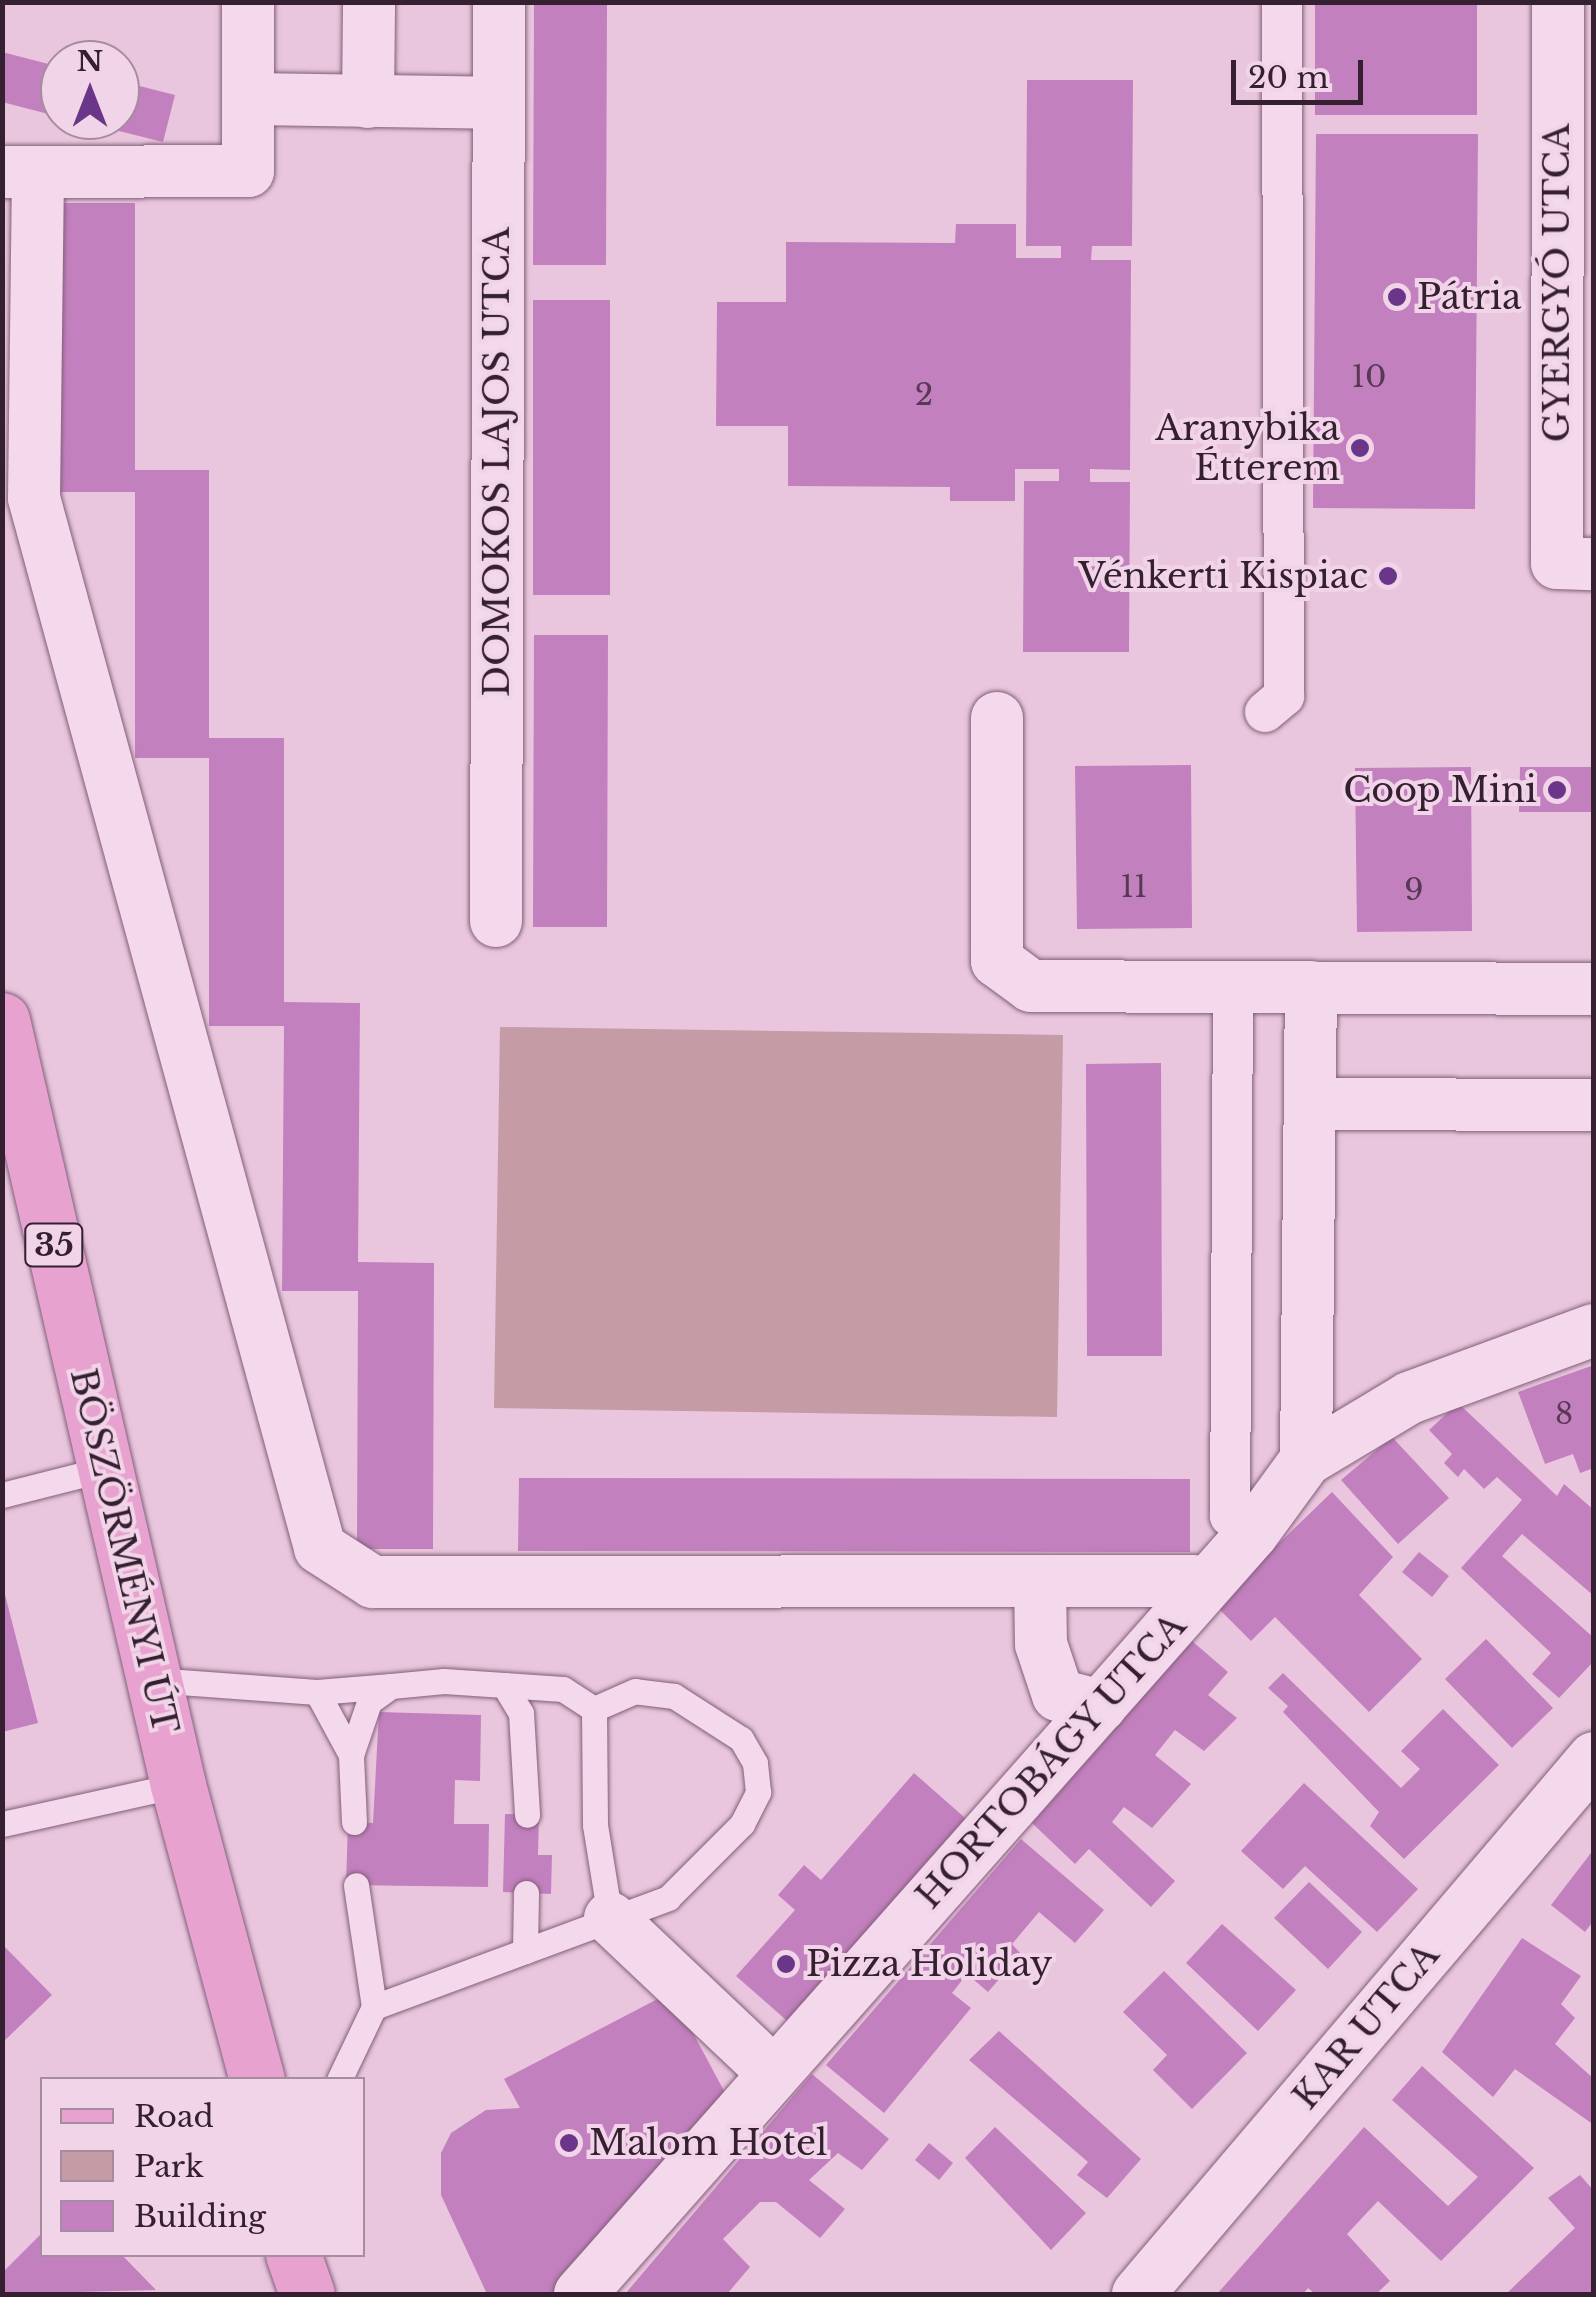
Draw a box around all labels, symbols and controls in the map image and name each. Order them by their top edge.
north arrow [40,40,140,140]
scale bar [1236,40,1368,102]
text: N [77,44,103,79]
text: 20 m [1248,59,1329,96]
street label: GYERGYÓ UTCA [1536,124,1578,442]
street label: DOMOKOS LAJOS UTCA [476,227,518,697]
place label: Pátria [1417,276,1521,318]
marker: Pátria [1386,286,1408,308]
house number: 10 [1352,359,1386,395]
house number: 2 [915,377,933,413]
place label: Aranybika Étterem [1155,407,1340,489]
marker: Aranybika Étterem [1349,437,1371,459]
place label: Vénkerti Kispiac [1078,555,1368,597]
marker: Vénkerti Kispiac [1377,565,1399,587]
place label: Coop Mini [1343,769,1537,811]
marker: Coop Mini [1546,779,1568,801]
house number: 11 [1121,869,1147,905]
house number: 9 [1404,872,1424,908]
road number: 35 [24,1218,84,1272]
street label: BÖSZÖRMÉNYI ÚT [62,1364,186,1738]
house number: 8 [1555,1396,1573,1432]
street label: HORTOBÁGY UTCA [907,1605,1195,1917]
street label: KAR UTCA [1284,1934,1448,2118]
place label: Pizza Holiday [806,1943,1053,1985]
marker: Pizza Holiday [775,1953,797,1975]
legend [40,2077,365,2257]
text: Road [134,2098,214,2135]
place label: Malom Hotel [589,2122,827,2164]
marker: Malom Hotel [558,2132,580,2154]
text: Park [134,2148,204,2185]
text: Building [134,2198,266,2235]

